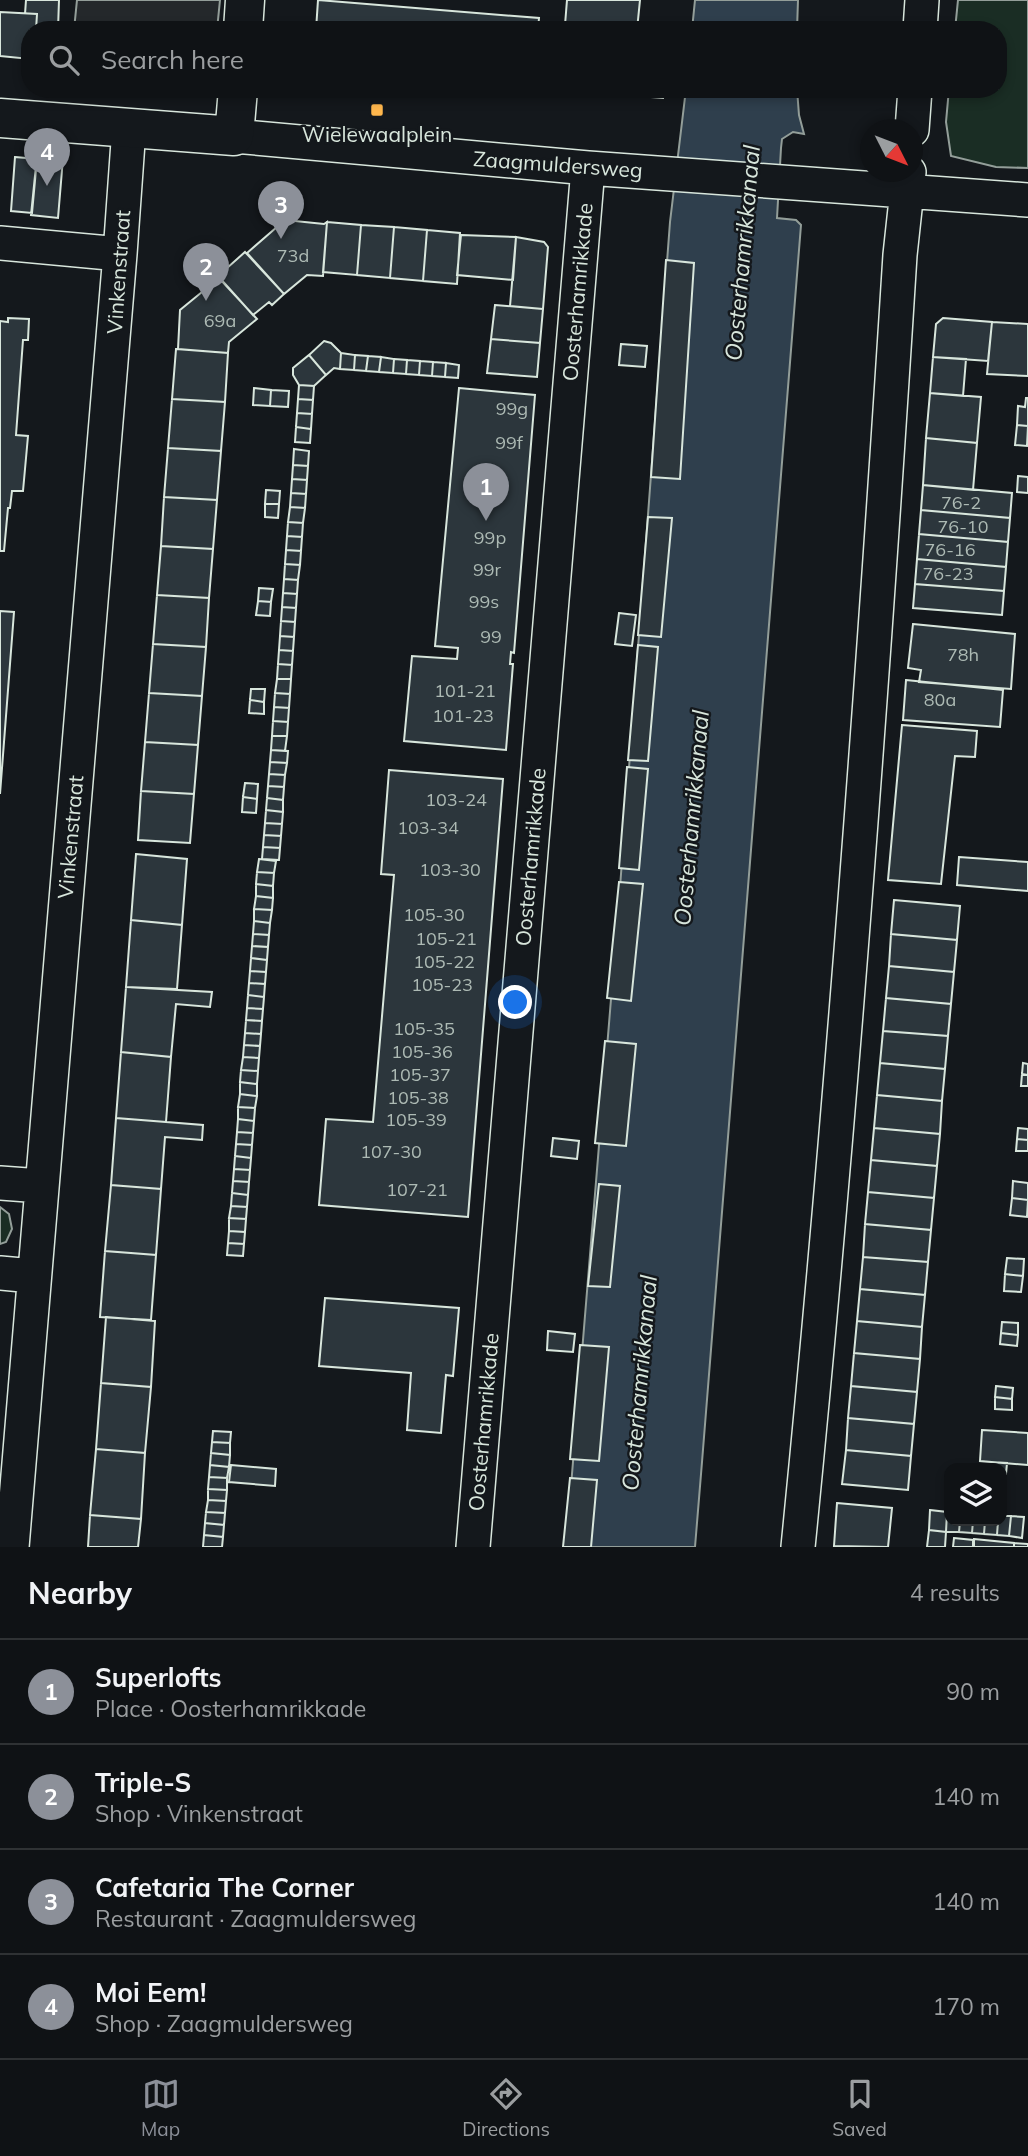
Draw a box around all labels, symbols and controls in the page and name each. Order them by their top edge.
search box [21,21,1007,98]
icon: search [45,41,83,79]
text: Search here [101,43,244,76]
marker: Wielewaalplein [369,102,385,118]
north arrow [860,119,923,182]
place label: Wielewaalplein [302,121,452,147]
pin: 4 [24,128,70,186]
water label: Oosterhamrikkanaal [718,144,766,362]
street label: Zaagmuldersweg [472,145,644,183]
pin: 3 [258,181,304,239]
street label: Oosterhamrikkade [556,202,598,382]
street label: Vinkenstraat [101,209,135,335]
pin: 2 [183,243,229,301]
house number: 73d [277,244,309,267]
house number: 69a [204,309,236,332]
house number: 99g [496,397,528,420]
house number: 99f [495,431,524,454]
pin: 1 [463,463,509,521]
house number: 76-2 [941,491,981,514]
house number: 76-10 [938,515,988,538]
house number: 99p [474,526,506,549]
house number: 76-16 [925,538,975,561]
house number: 99r [473,558,502,581]
house number: 76-23 [923,562,973,585]
house number: 99s [469,590,499,613]
house number: 99 [480,625,502,648]
house number: 78h [947,643,979,666]
house number: 101-21 [434,679,496,702]
house number: 80a [924,688,956,711]
house number: 101-23 [432,704,494,727]
water label: Oosterhamrikkanaal [667,709,715,927]
street label: Oosterhamrikkade [509,767,551,947]
street label: Vinkenstraat [52,774,88,900]
house number: 103-24 [425,788,487,811]
house number: 103-34 [397,816,459,839]
house number: 103-30 [419,858,481,881]
house number: 105-30 [403,903,465,926]
house number: 105-21 [415,927,477,950]
house number: 105-22 [413,950,475,973]
house number: 105-23 [411,973,473,996]
your location [498,985,532,1019]
house number: 105-35 [393,1017,455,1040]
house number: 105-36 [391,1040,453,1063]
house number: 105-37 [389,1063,451,1086]
house number: 105-38 [387,1086,449,1109]
house number: 105-39 [385,1108,447,1131]
house number: 107-30 [360,1140,422,1163]
house number: 107-21 [386,1178,448,1201]
water label: Oosterhamrikkanaal [615,1274,663,1492]
street label: Oosterhamrikkade [462,1332,504,1512]
map controls [944,1463,1007,1526]
button: layers [944,1463,1007,1526]
text: Nearby [28,1574,132,1612]
text: 4 results [910,1578,1000,1607]
text: Superlofts [95,1661,222,1694]
text: 1 [44,1677,58,1706]
text: 90 m [946,1677,1000,1706]
text: Place · Oosterhamrikkade [95,1694,366,1723]
text: Triple-S [95,1766,191,1799]
text: 2 [44,1782,58,1811]
text: 140 m [932,1782,1000,1811]
text: Shop · Vinkenstraat [95,1799,303,1828]
text: Cafetaria The Corner [95,1871,354,1904]
text: 3 [44,1887,58,1916]
text: 140 m [932,1887,1000,1916]
text: Restaurant · Zaagmuldersweg [95,1904,416,1933]
text: Moi Eem! [95,1976,206,2009]
text: 4 [44,1992,58,2021]
text: 170 m [932,1992,1000,2021]
text: Shop · Zaagmuldersweg [95,2009,353,2038]
tab: Map [141,2075,180,2141]
tab: Directions [462,2075,550,2141]
tab: Saved [832,2075,887,2141]

